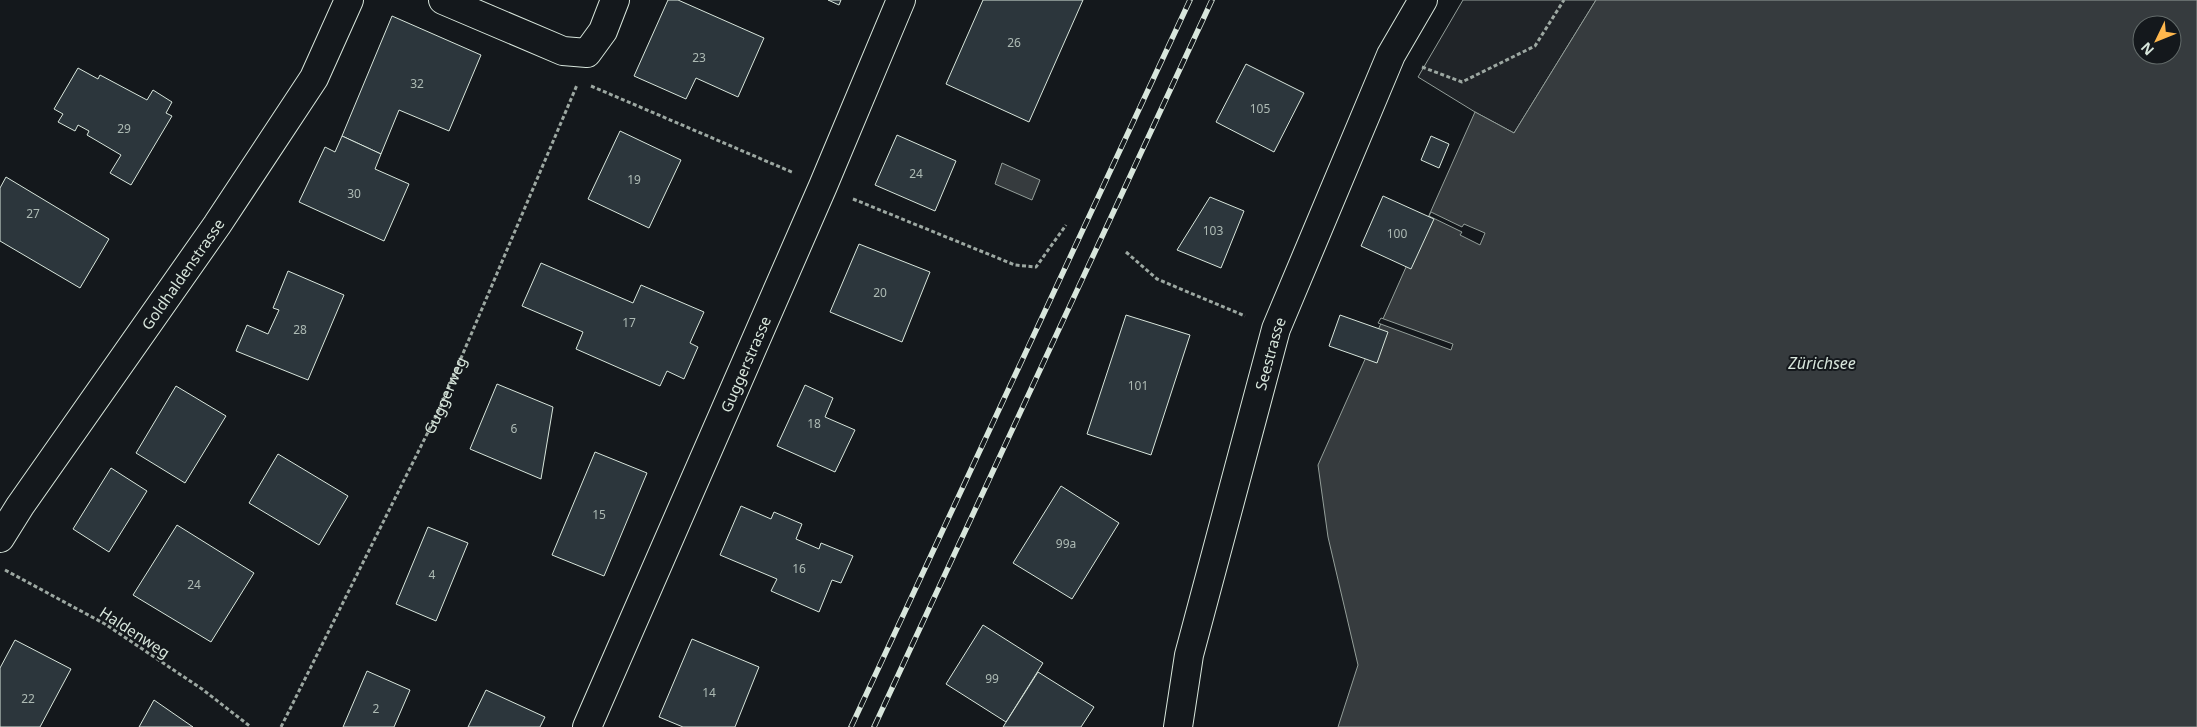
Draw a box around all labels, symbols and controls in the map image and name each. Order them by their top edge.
north arrow [2132,15,2182,65]
house number: 26 [1007,34,1021,51]
text: N [2136,39,2158,60]
house number: 23 [692,49,706,66]
house number: 32 [410,75,424,92]
house number: 105 [1250,100,1270,117]
house number: 29 [117,120,131,137]
house number: 24 [909,165,923,182]
house number: 19 [627,171,641,188]
house number: 30 [347,185,361,202]
house number: 27 [26,205,40,222]
street label: Goldhaldenstrasse [137,215,229,334]
house number: 103 [1203,222,1223,239]
house number: 100 [1387,225,1407,242]
house number: 20 [873,284,887,301]
street label: Guggerstrasse [716,313,775,415]
house number: 17 [622,314,636,331]
street label: Seestrasse [1250,314,1290,392]
house number: 28 [293,321,307,338]
water label: Zürichsee [1787,352,1856,374]
street label: Guggerweg [419,353,471,437]
house number: 101 [1128,377,1148,394]
house number: 18 [807,415,821,432]
house number: 6 [511,420,518,437]
house number: 15 [592,506,606,523]
house number: 99a [1056,535,1076,552]
house number: 16 [792,560,806,577]
house number: 4 [429,566,436,583]
house number: 24 [187,576,201,593]
street label: Haldenweg [96,602,174,662]
house number: 99 [985,670,999,687]
house number: 14 [702,684,716,701]
house number: 22 [21,690,35,707]
house number: 2 [373,700,380,717]

